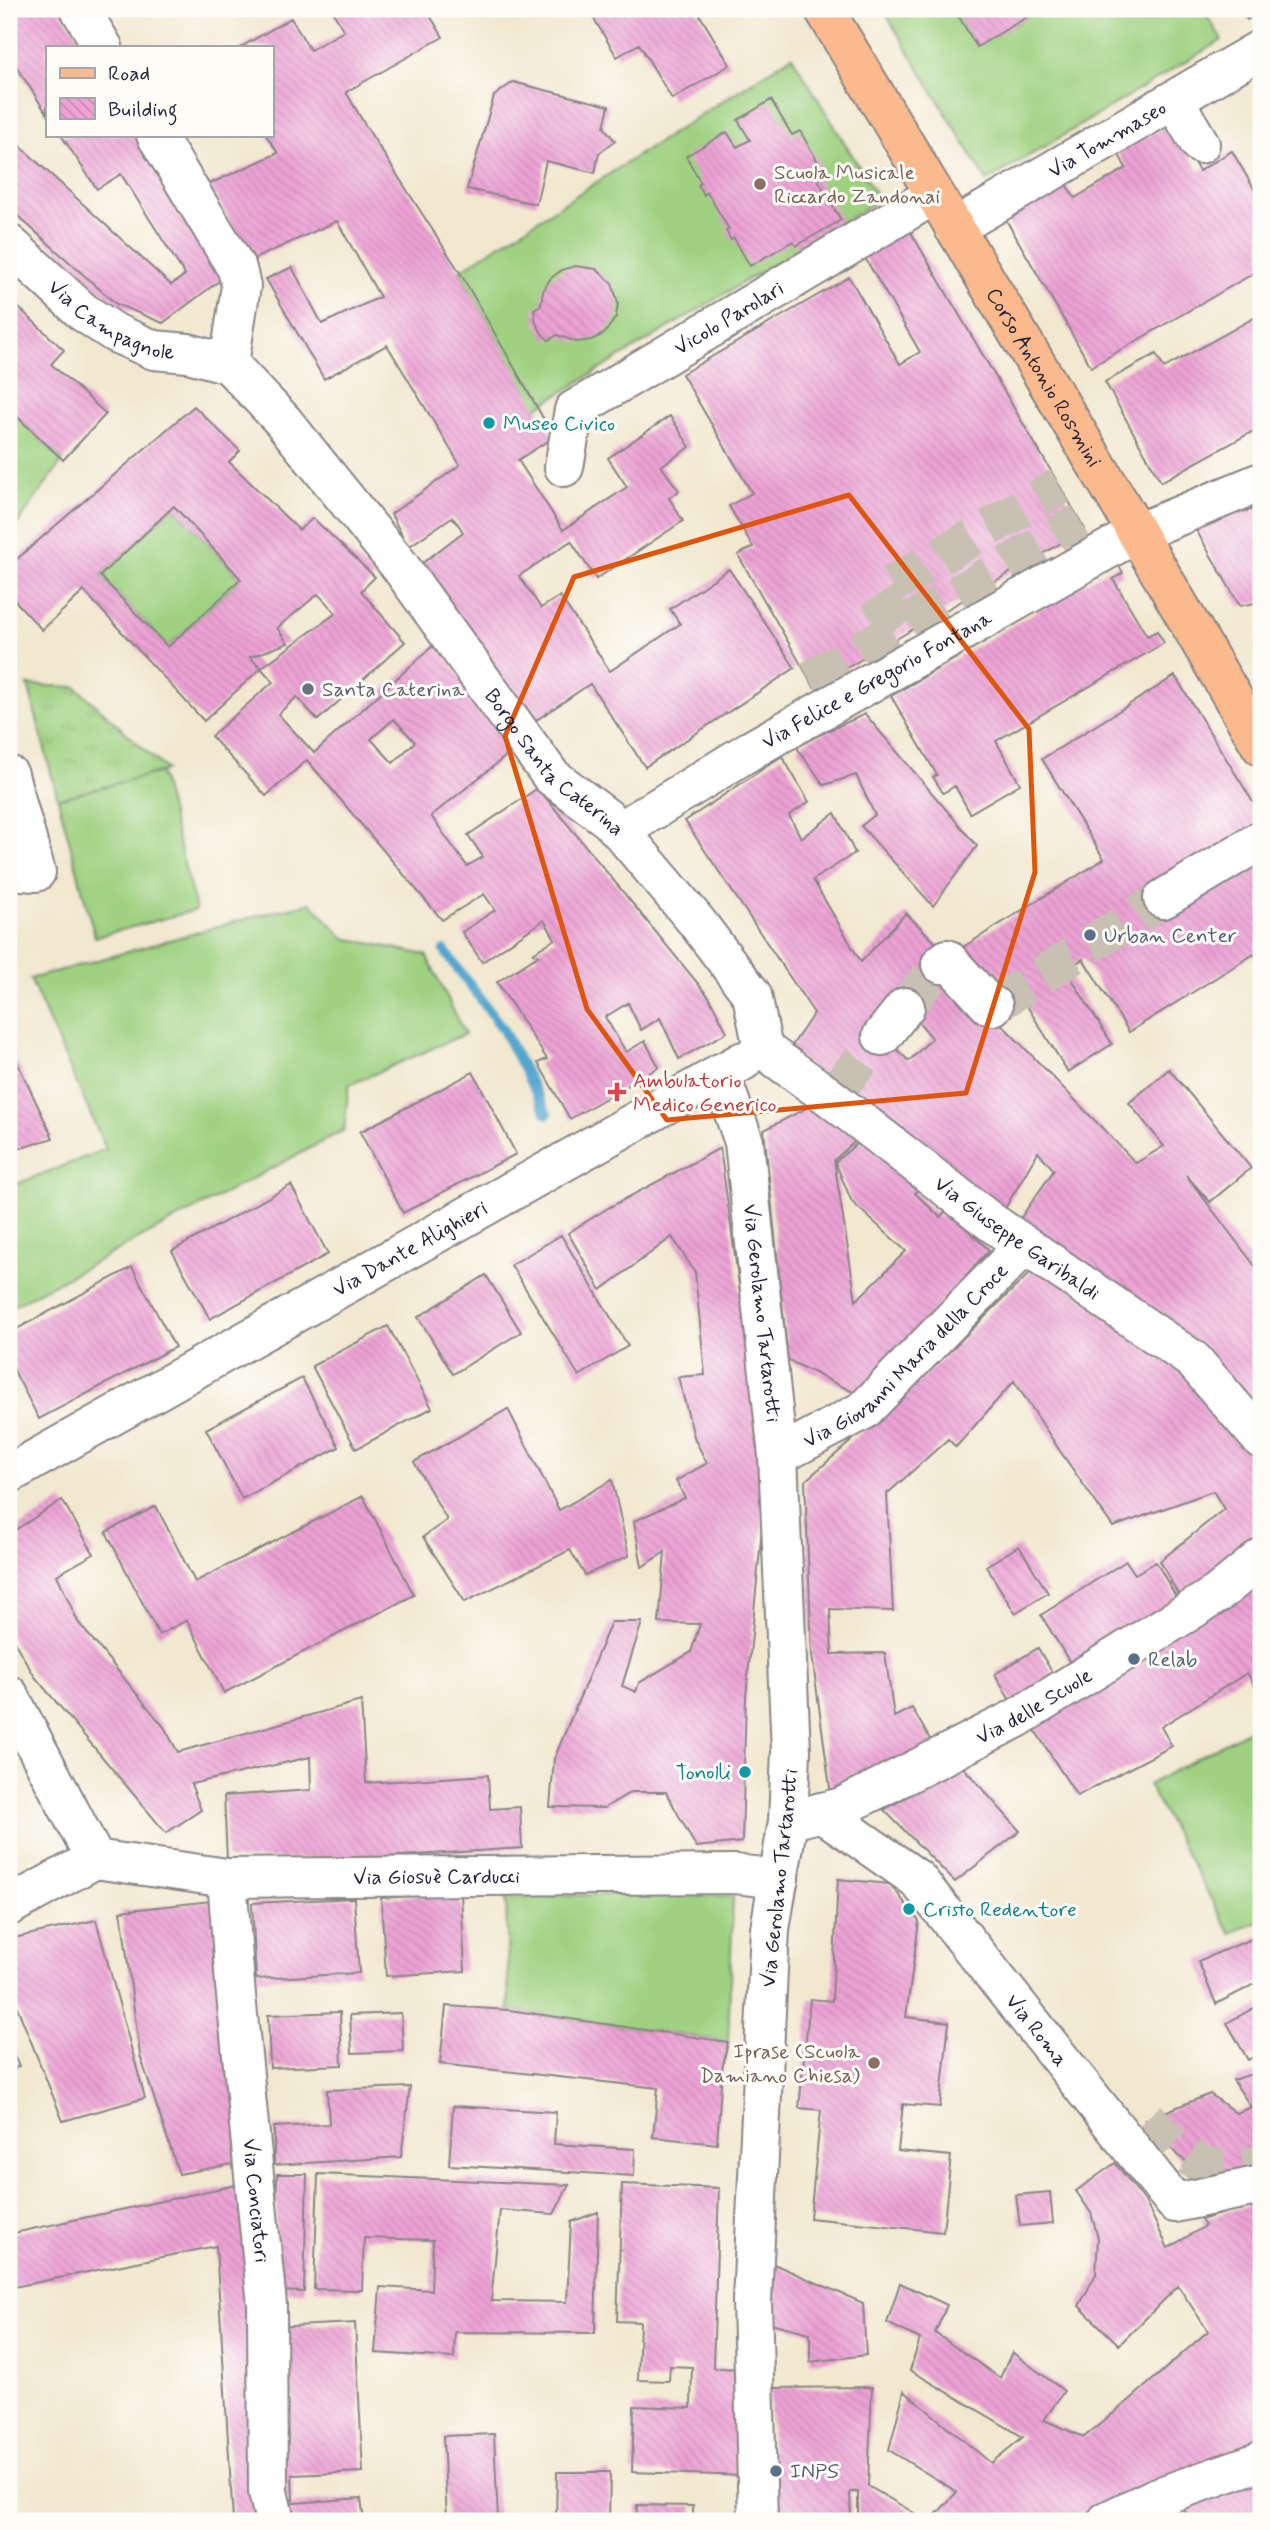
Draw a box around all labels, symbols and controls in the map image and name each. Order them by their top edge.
legend [46,46,273,136]
text: Road [108,60,150,88]
street label: Via Tommaseo [1043,94,1172,185]
text: Building [108,96,178,126]
place label: Scuola Musicale Riccardo Zandonai [774,159,940,211]
marker: Scuola Musicale Riccardo Zandonai [752,176,768,192]
street label: Via Campagnole [42,274,176,367]
street label: Vicolo Parolari [669,275,789,362]
street label: Corso Antonio Rosmini [979,283,1108,473]
place label: Museo Civico [503,410,615,438]
marker: Museo Civico [481,415,497,431]
street label: Via Felice e Gregorio Fontana [757,604,997,756]
place label: Santa Caterina [322,676,465,704]
marker: Santa Caterina [300,681,316,697]
street label: Borgo Santa Caterina [478,683,630,843]
place label: Urban Center [1104,922,1237,950]
marker: Urban Center [1082,927,1098,943]
place label: Ambulatorio Medico Generico [633,1067,776,1119]
marker: Ambulatorio Medico Generico [607,1082,627,1102]
street label: Via Giuseppe Garibaldi [928,1170,1105,1308]
street label: Via Dante Alighieri [328,1195,493,1304]
street label: Via Gerolamo Tartarotti [736,1202,787,1424]
street label: Via Giovanni Maria della Croce [798,1257,1015,1455]
place label: Relab [1148,1646,1197,1674]
marker: Relab [1126,1651,1142,1667]
street label: Via delle Scuole [971,1662,1098,1752]
place label: Tonolli [676,1759,731,1787]
marker: Tonolli [737,1764,753,1780]
street label: Via Gerolamo Tartarotti [755,1767,805,1989]
street label: Via Giosuè Carducci [353,1863,520,1892]
place label: Cristo Redentore [923,1896,1077,1924]
marker: Cristo Redentore [901,1901,917,1917]
street label: Via Roma [999,1988,1074,2073]
place label: Iprase (Scuola Damiano Chiesa) [700,2038,861,2090]
marker: Iprase (Scuola Damiano Chiesa) [866,2055,882,2071]
street label: Via Conciatori [235,2137,276,2264]
place label: INPS [790,2458,839,2486]
marker: INPS [768,2463,784,2479]

